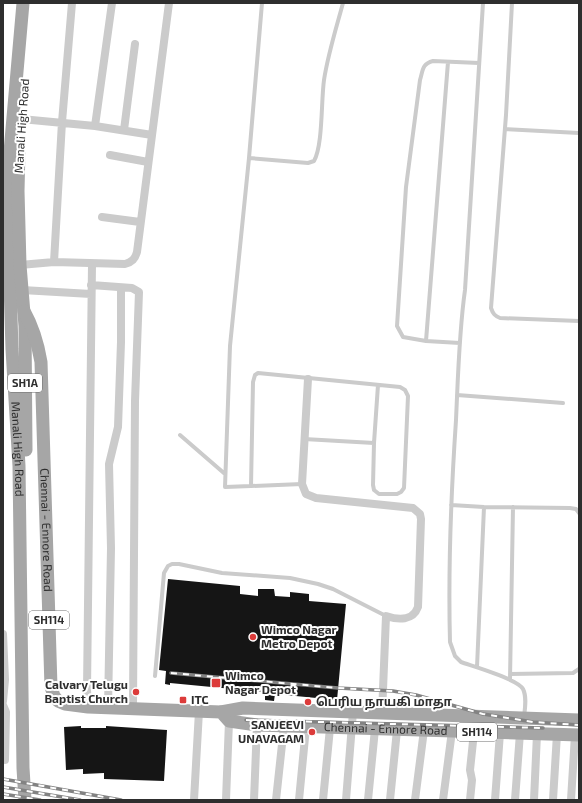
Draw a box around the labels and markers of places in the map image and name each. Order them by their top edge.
place label: Wimco Nagar Metro Depot [261,622,337,650]
marker: Wimco Nagar Metro Depot [248,632,258,642]
place label: Wimco Nagar Depot [225,668,296,696]
place label: Calvary Telugu Baptist Church [44,677,128,705]
marker: Wimco Nagar Depot [210,677,222,689]
marker: Calvary Telugu Baptist Church [131,687,141,697]
place label: ITC [191,692,209,706]
place label: பெரிய நாயகி மாதா [316,694,453,710]
marker: ITC [178,695,188,705]
marker: பெரிய நாயகி மாதா [303,697,313,707]
place label: SANJEEVI UNAVAGAM [238,717,304,745]
marker: SANJEEVI UNAVAGAM [307,727,317,737]

